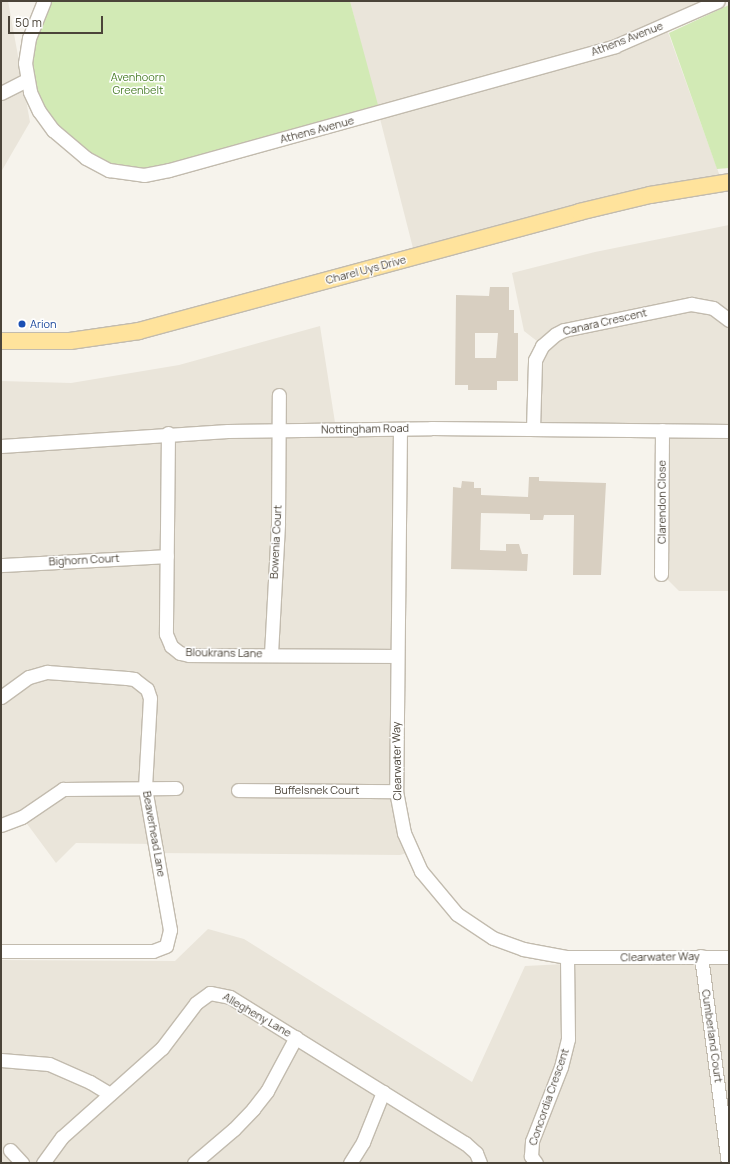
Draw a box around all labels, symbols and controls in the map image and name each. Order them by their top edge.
scale bar [10,8,105,34]
text: 50 m [15,14,42,31]
street label: Athens Avenue [589,19,665,59]
park label: Avenhoorn Greenbelt [111,71,165,97]
street label: Athens Avenue [279,114,355,146]
street label: Charel Uys Drive [324,253,408,287]
street label: Canara Crescent [562,306,648,338]
place label: Arion [30,317,57,331]
marker: Arion [17,319,27,329]
street label: Nottingham Road [321,422,409,436]
street label: Clarendon Close [655,460,669,544]
street label: Bowenia Court [267,505,285,579]
street label: Bighorn Court [48,552,120,568]
street label: Bloukrans Lane [185,646,263,660]
street label: Clearwater Way [390,721,404,801]
street label: Buffelsnek Court [275,783,359,797]
street label: Beaverhead Lane [140,790,168,878]
street label: Clearwater Way [620,950,700,964]
street label: Cumberland Court [699,989,725,1083]
street label: Allegheny Lane [220,990,294,1040]
street label: Concordia Crescent [526,1047,572,1147]

